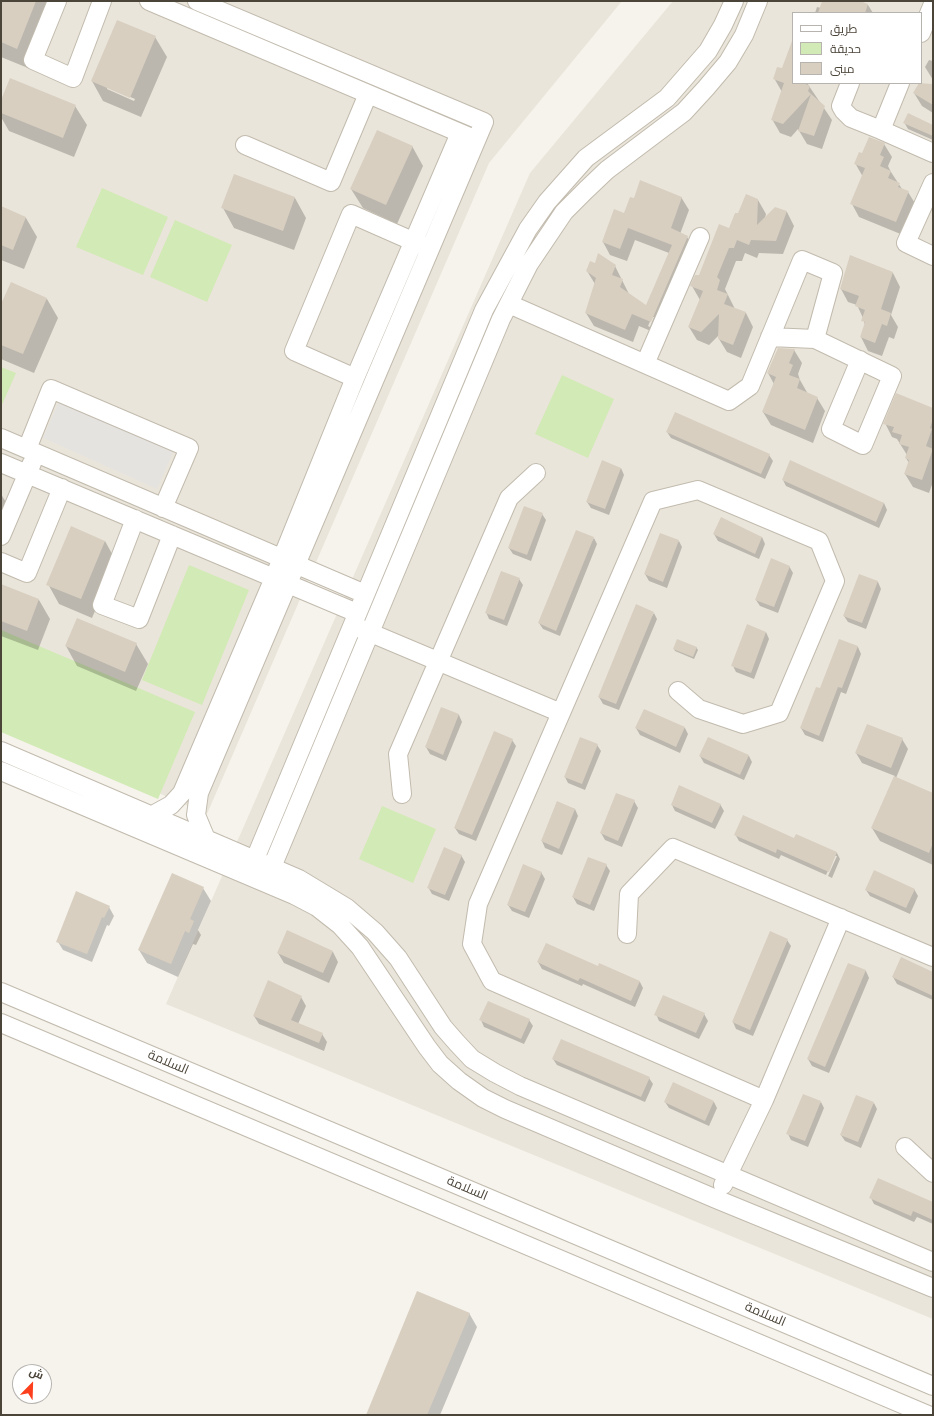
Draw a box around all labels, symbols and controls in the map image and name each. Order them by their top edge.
legend [792,12,922,84]
text: طريق [830,22,857,36]
text: حديقة [830,42,861,56]
text: مبنى [830,62,855,76]
street label: السلامة [145,1047,191,1079]
street label: السلامة [444,1173,490,1205]
street label: السلامة [742,1299,788,1331]
north arrow [12,1364,52,1404]
text: ش [27,1365,46,1382]

